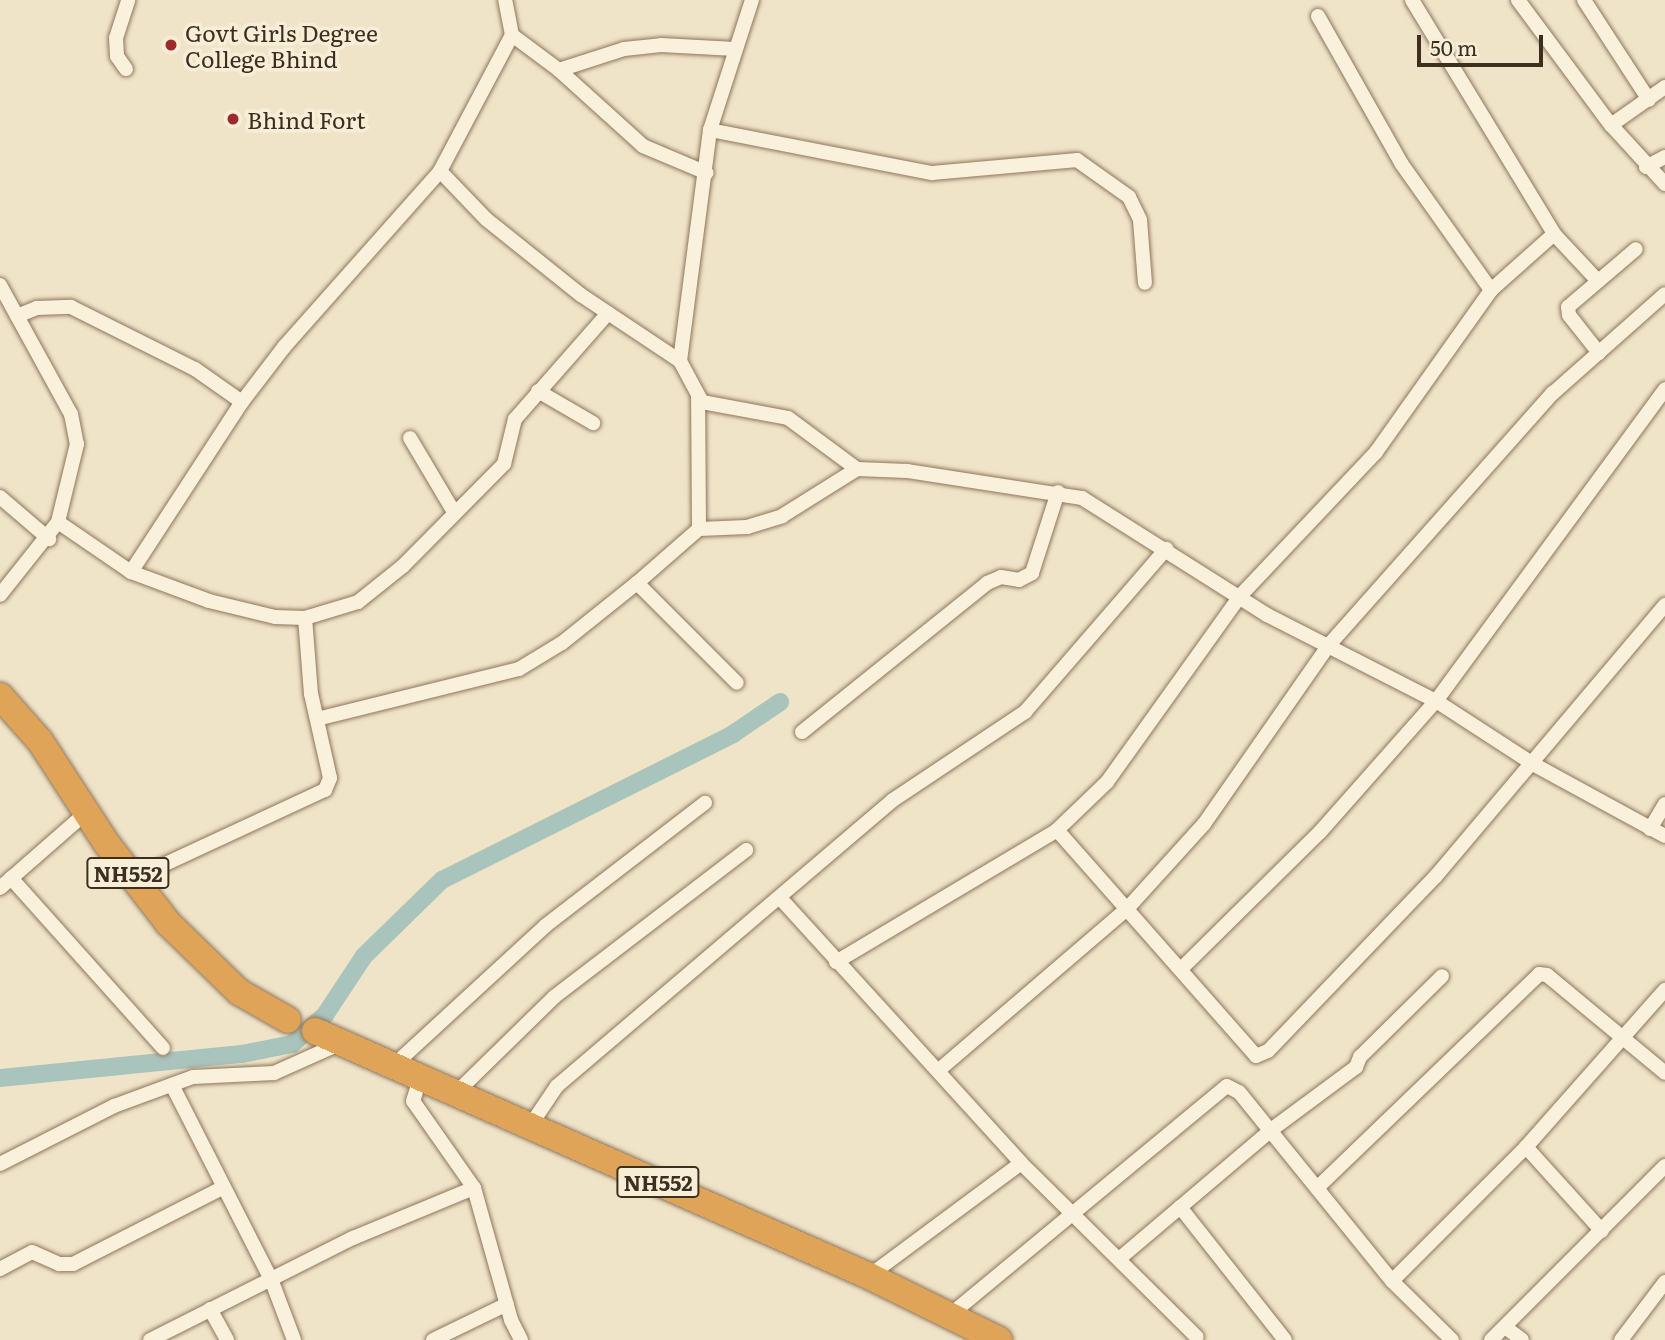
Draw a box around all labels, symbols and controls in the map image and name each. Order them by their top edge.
place label: Govt Girls Degree College Bhind [185,18,378,72]
scale bar [1420,21,1546,65]
text: 50 m [1430,31,1477,62]
marker: Govt Girls Degree College Bhind [163,37,179,53]
place label: Bhind Fort [247,105,365,133]
marker: Bhind Fort [225,111,241,127]
road number: NH552 [86,856,170,890]
road number: NH552 [616,1164,700,1200]

